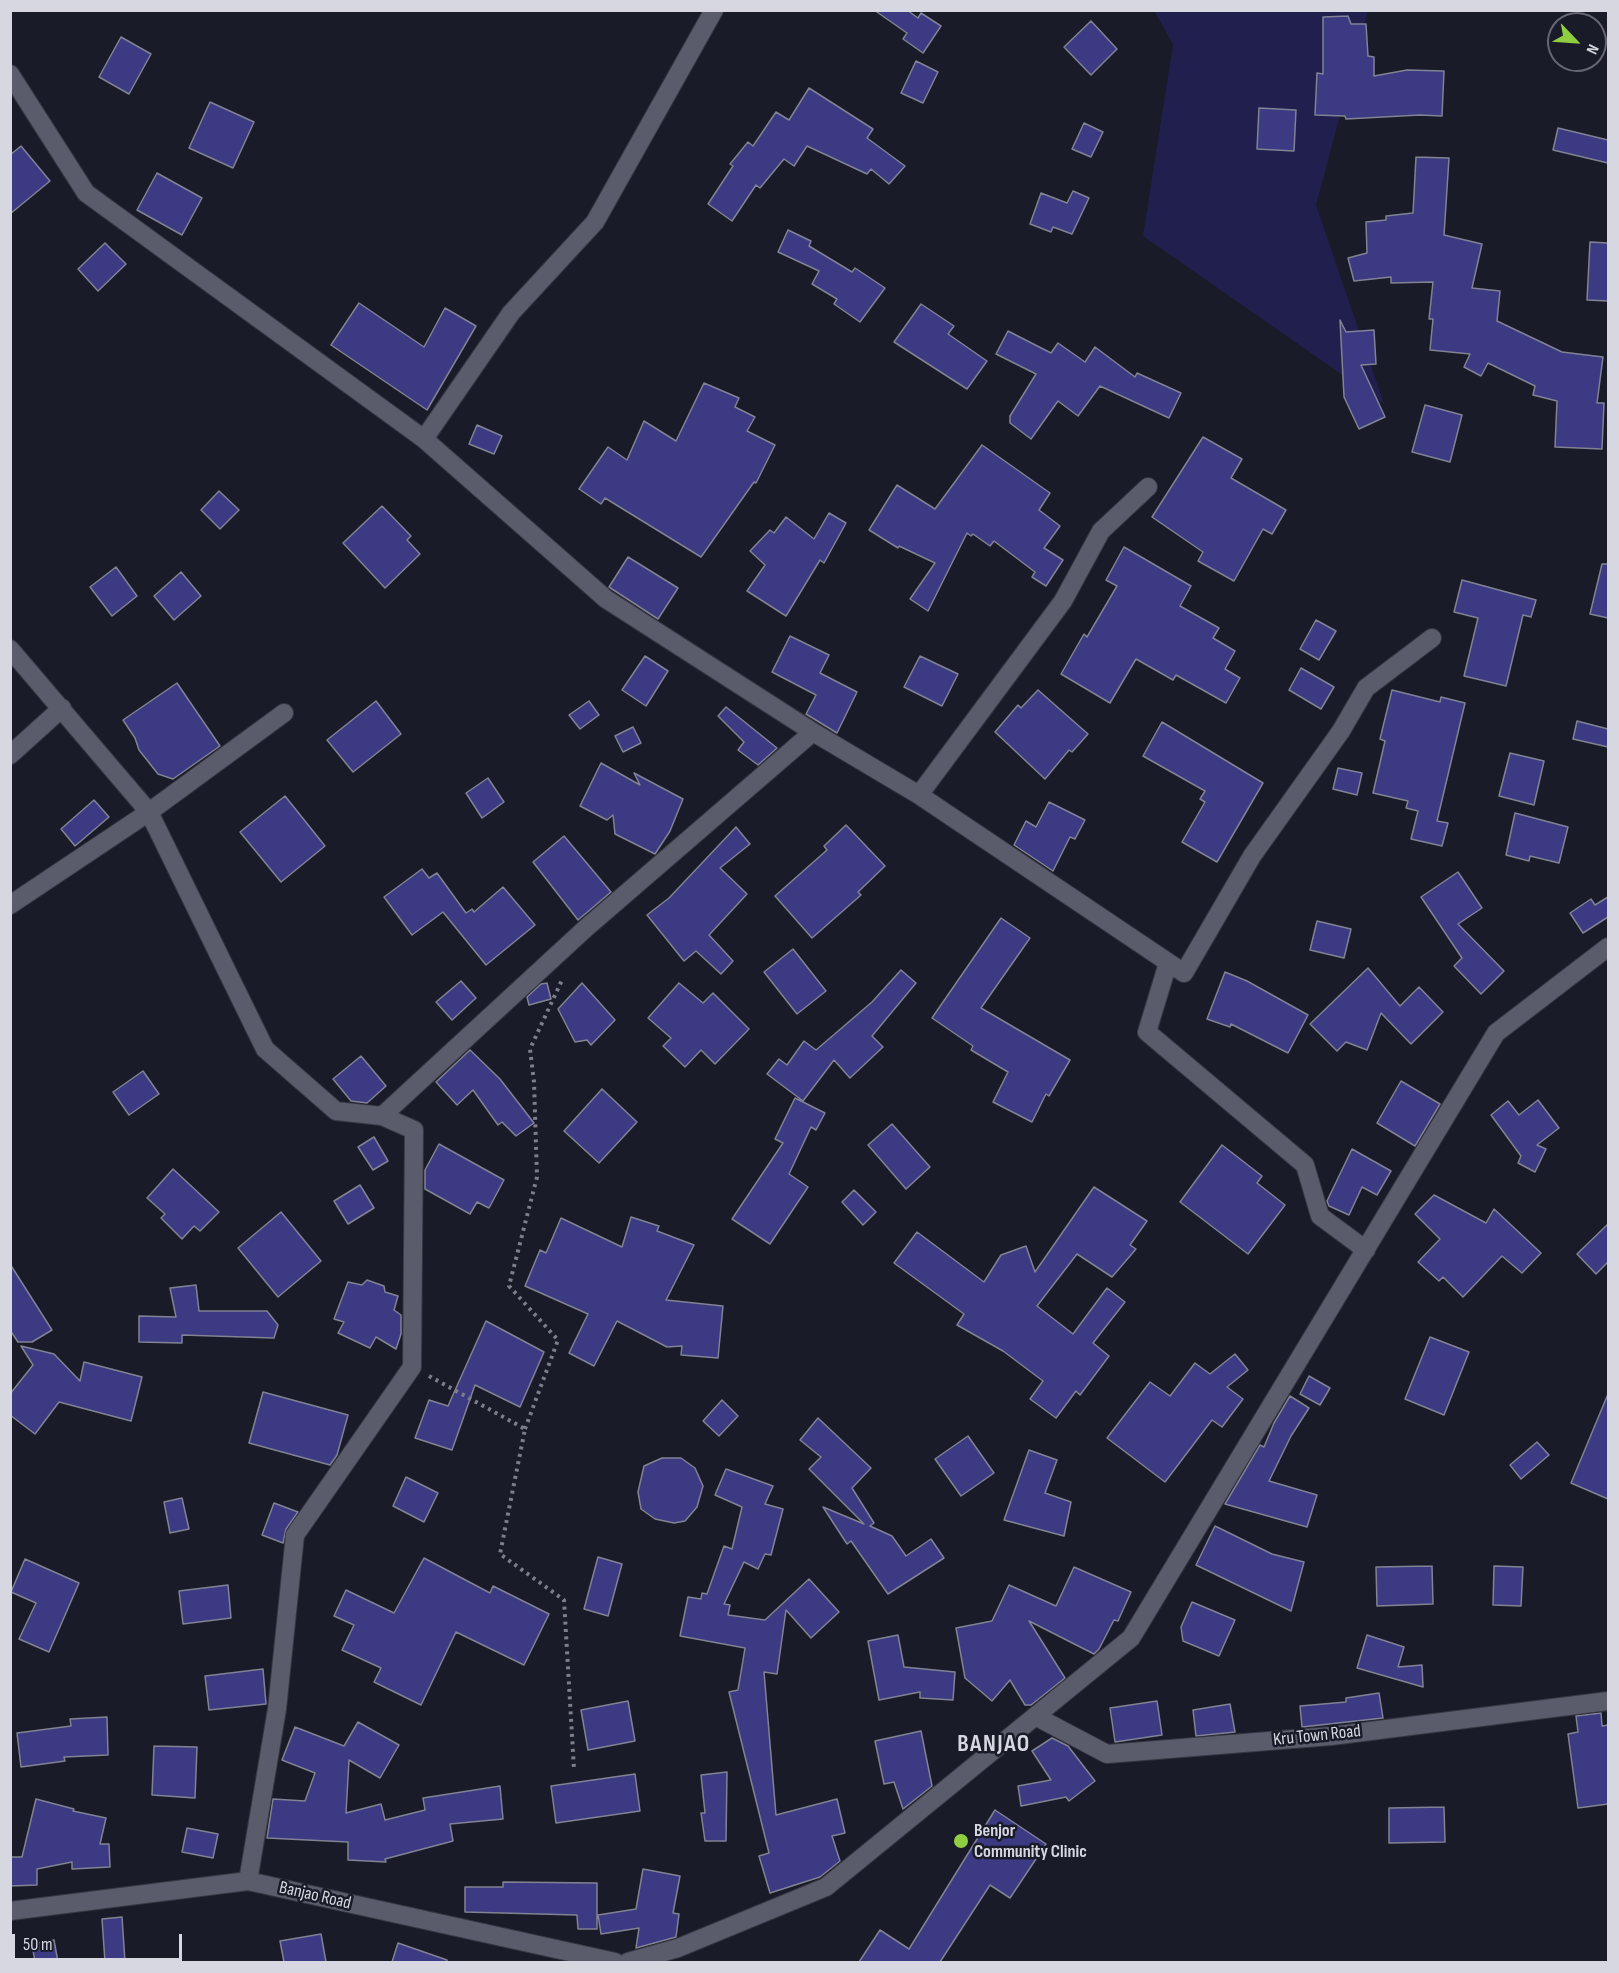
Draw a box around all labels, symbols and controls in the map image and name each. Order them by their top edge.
north arrow [1547,12,1607,72]
text: N [1582,41,1602,57]
street label: Kru Town Road [1272,1721,1362,1751]
district label: BANJAO [957,1731,1031,1759]
place label: Benjor Community Clinic [974,1820,1087,1862]
marker: Benjor Community Clinic [952,1832,970,1850]
street label: Banjao Road [277,1877,353,1915]
scale bar [15,1922,184,1960]
text: 50 m [23,1934,53,1955]

